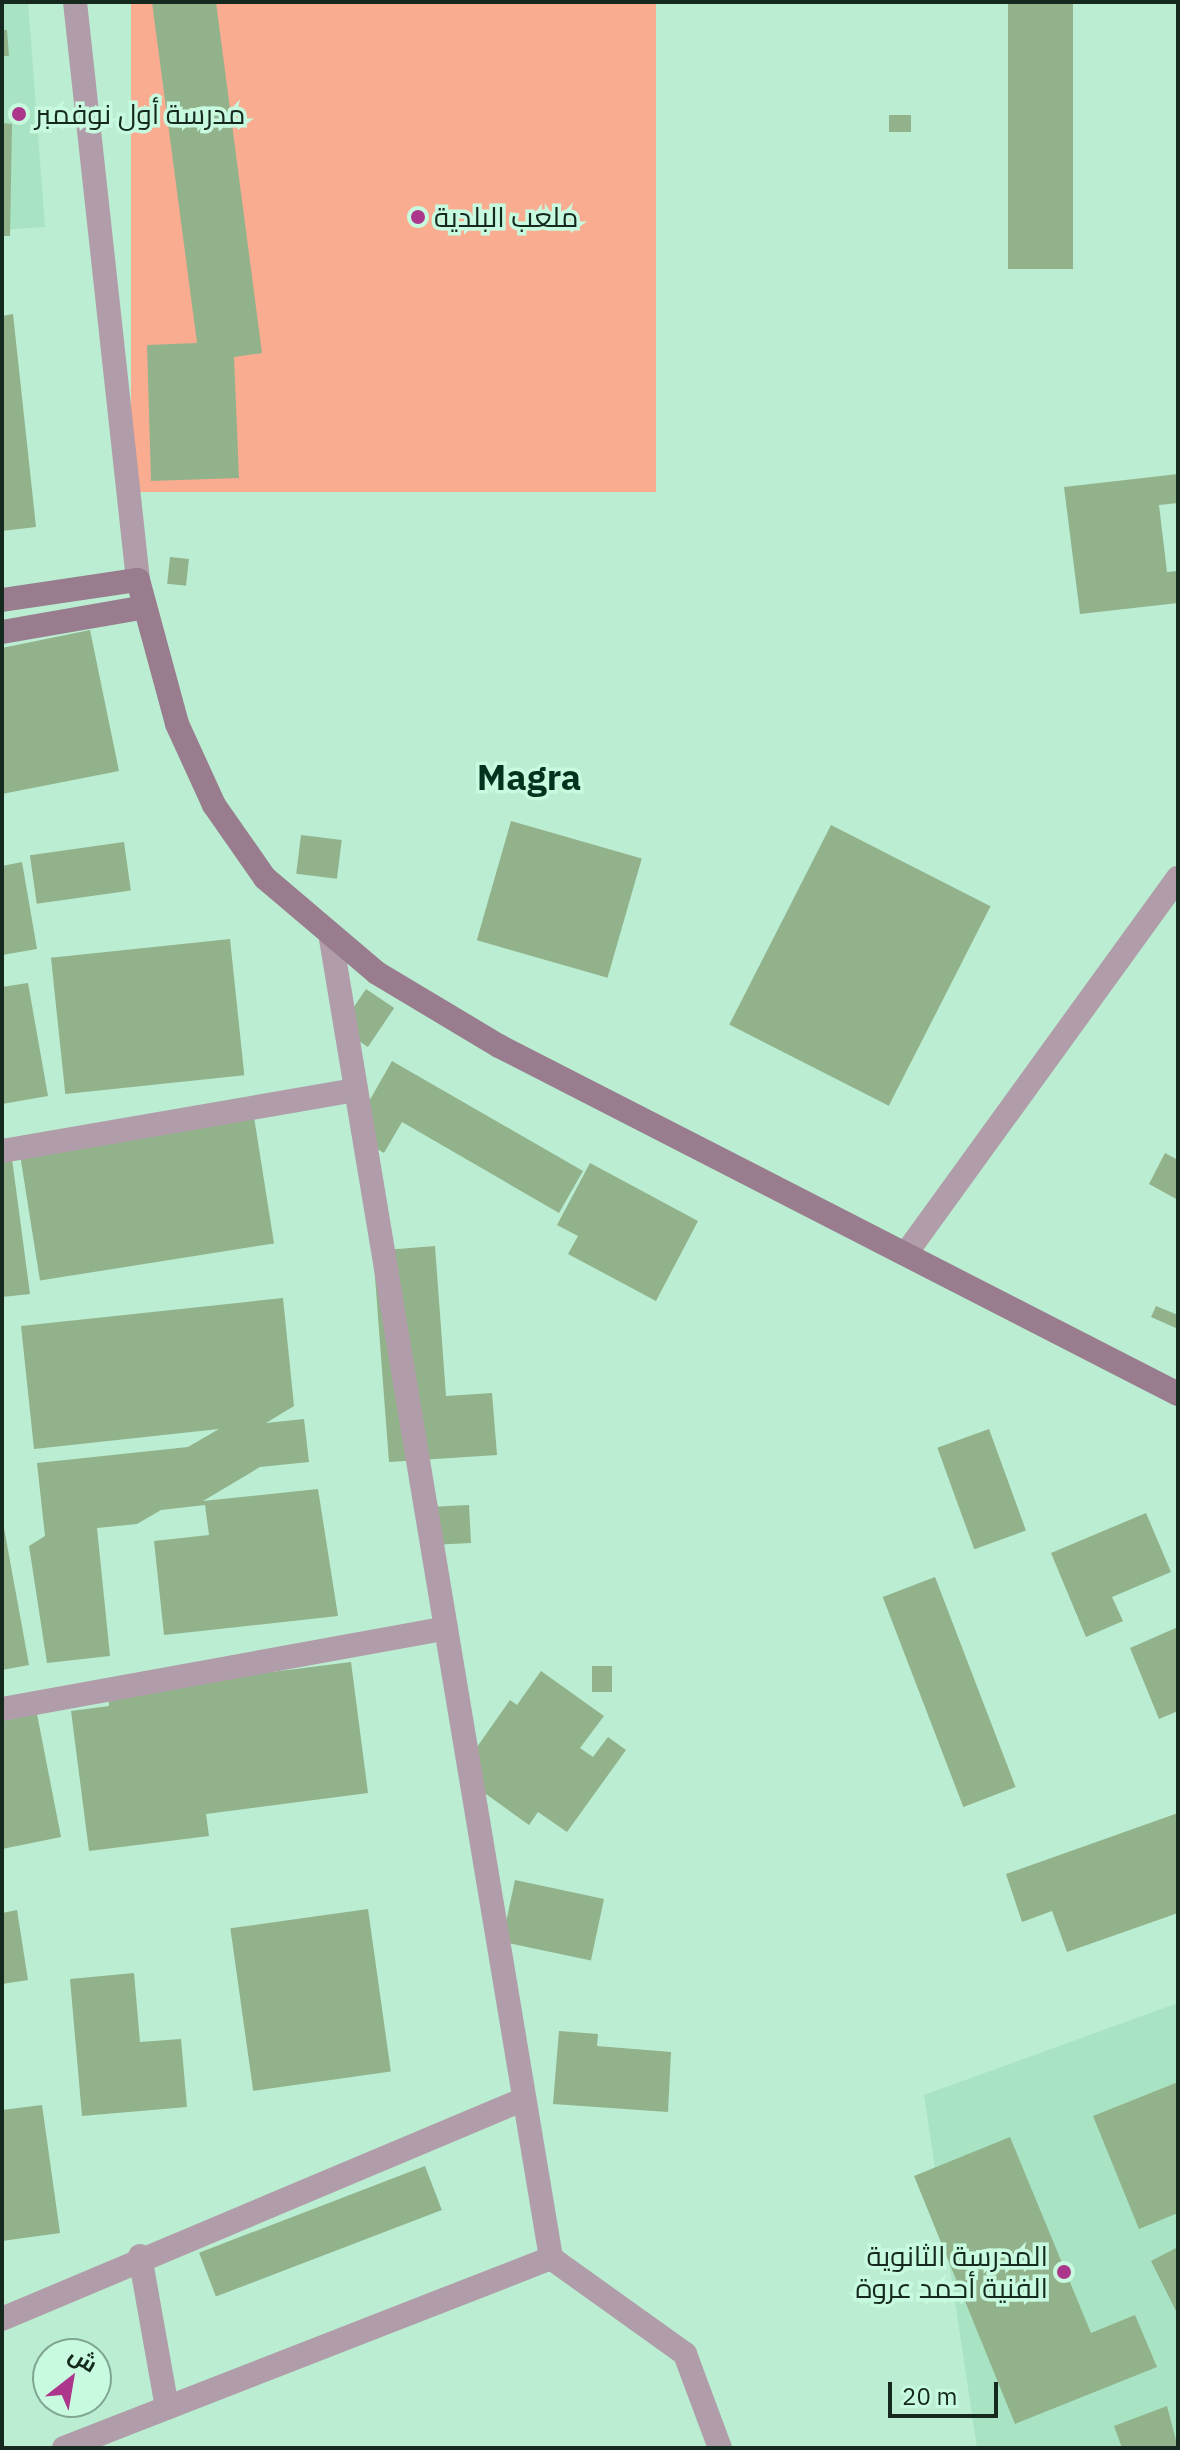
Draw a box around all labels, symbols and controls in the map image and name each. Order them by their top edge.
place label: مدرسة أول نوفمبر [35,97,246,131]
marker: مدرسة أول نوفمبر [10,105,28,123]
place label: ملعب البلدية [434,200,579,234]
marker: ملعب البلدية [409,208,427,226]
district label: Magra [477,755,581,799]
place label: المدرسة الثانوية الفنية أحمد عروة [855,2239,1048,2305]
marker: المدرسة الثانوية الفنية أحمد عروة [1055,2263,1073,2281]
north arrow [32,2338,112,2418]
text: ش [64,2339,103,2378]
scale bar [892,2366,1002,2416]
text: 20 m [902,2380,957,2412]

